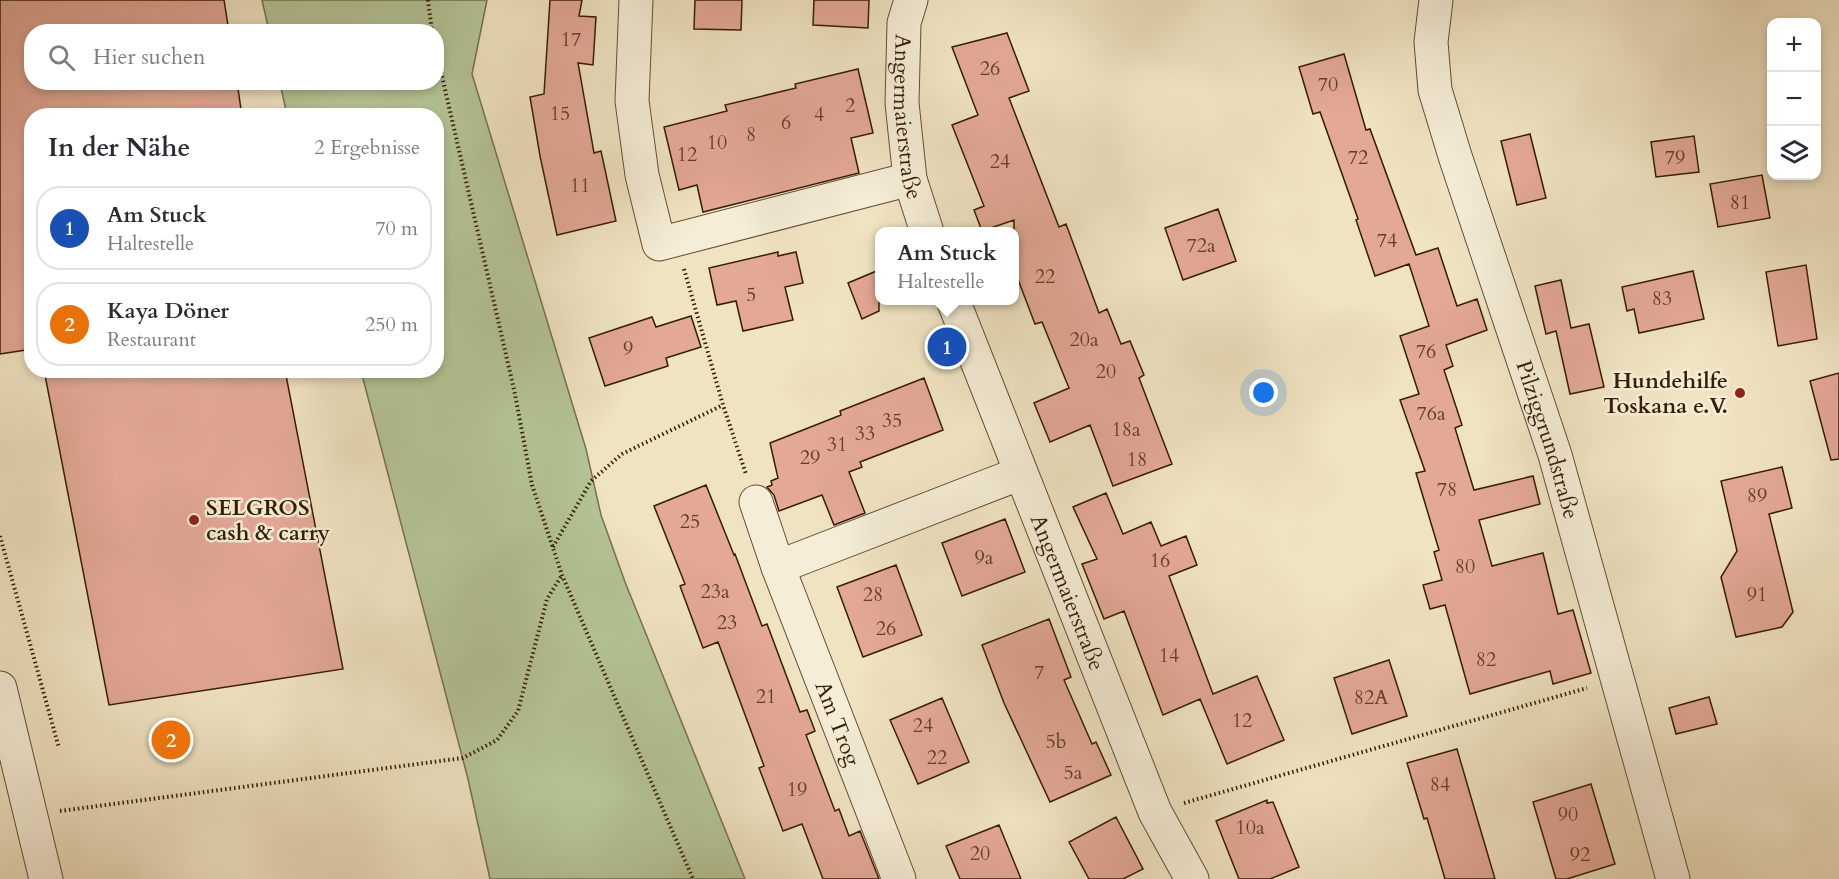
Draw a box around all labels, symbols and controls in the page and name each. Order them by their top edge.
map controls [1767,18,1821,180]
button: + [1767,18,1821,72]
search box [24,24,444,90]
house number: 17 [561,26,581,53]
street label: Angermaierstraße [886,34,930,203]
icon: search [45,41,78,74]
text: Hier suchen [93,42,206,72]
house number: 26 [980,55,1000,82]
house number: 70 [1318,71,1338,98]
button: − [1767,72,1821,126]
house number: 2 [845,92,855,119]
house number: 15 [550,100,570,127]
house number: 4 [814,101,824,128]
house number: 6 [781,109,791,136]
house number: 8 [746,121,756,148]
button: layers [1767,126,1821,180]
house number: 10 [707,129,727,156]
text: In der Nähe [48,130,190,165]
text: 2 Ergebnisse [314,134,420,161]
house number: 12 [677,141,697,168]
house number: 72 [1348,144,1368,171]
house number: 79 [1665,144,1685,171]
house number: 24 [990,148,1010,175]
house number: 11 [570,172,590,199]
house number: 81 [1730,189,1750,216]
text: Am Stuck [107,200,206,230]
text: 1 [64,215,75,242]
text: 70 m [375,215,418,242]
popup [875,227,1019,305]
house number: 74 [1377,227,1397,254]
text: Haltestelle [107,230,194,257]
house number: 72a [1186,232,1216,259]
text: Am Stuck [897,238,997,268]
house number: 22 [1035,263,1055,290]
text: Haltestelle [897,268,985,295]
house number: 5 [746,281,756,308]
house number: 83 [1652,285,1672,312]
text: Kaya Döner [107,296,229,326]
text: 2 [64,311,75,338]
text: 250 m [365,311,418,338]
pin: 1 [928,324,966,370]
text: Restaurant [107,326,196,353]
house number: 20a [1069,326,1099,353]
house number: 9 [623,335,633,362]
house number: 76 [1416,338,1436,365]
street label: Pilziggrundstraße [1508,357,1586,523]
house number: 20 [1096,358,1116,385]
place label: Hundehilfe Toskana e.V. [1603,366,1728,421]
your location [1249,378,1278,407]
marker: Hundehilfe Toskana e.V. [1733,386,1747,400]
house number: 76a [1416,400,1446,427]
house number: 35 [882,407,902,434]
house number: 18a [1111,416,1141,443]
house number: 33 [855,420,875,447]
house number: 31 [827,431,847,458]
house number: 29 [800,444,820,471]
house number: 18 [1127,446,1147,473]
house number: 78 [1437,476,1457,503]
house number: 89 [1747,482,1767,509]
place label: SELGROS cash & carry [206,493,331,548]
house number: 25 [680,508,700,535]
street label: Angermaierstraße [1023,510,1112,675]
marker: SELGROS cash & carry [187,513,201,527]
house number: 9a [975,544,994,571]
house number: 16 [1150,547,1170,574]
house number: 80 [1455,553,1475,580]
house number: 23a [700,578,730,605]
house number: 28 [863,581,883,608]
house number: 91 [1747,581,1767,608]
house number: 23 [717,609,737,636]
house number: 26 [876,615,896,642]
house number: 14 [1159,642,1179,669]
house number: 82 [1476,646,1496,673]
house number: 7 [1034,659,1044,686]
street label: Am Trog [808,677,868,771]
house number: 21 [756,683,776,710]
house number: 82A [1354,684,1389,711]
house number: 12 [1232,707,1252,734]
house number: 24 [913,712,933,739]
pin: 2 [152,718,190,762]
house number: 5b [1046,728,1066,755]
house number: 22 [927,744,947,771]
house number: 5a [1064,759,1083,786]
house number: 84 [1430,771,1450,798]
house number: 19 [787,776,807,803]
house number: 90 [1558,801,1578,828]
house number: 10a [1235,814,1265,841]
house number: 20 [970,840,990,867]
house number: 92 [1570,841,1590,868]

